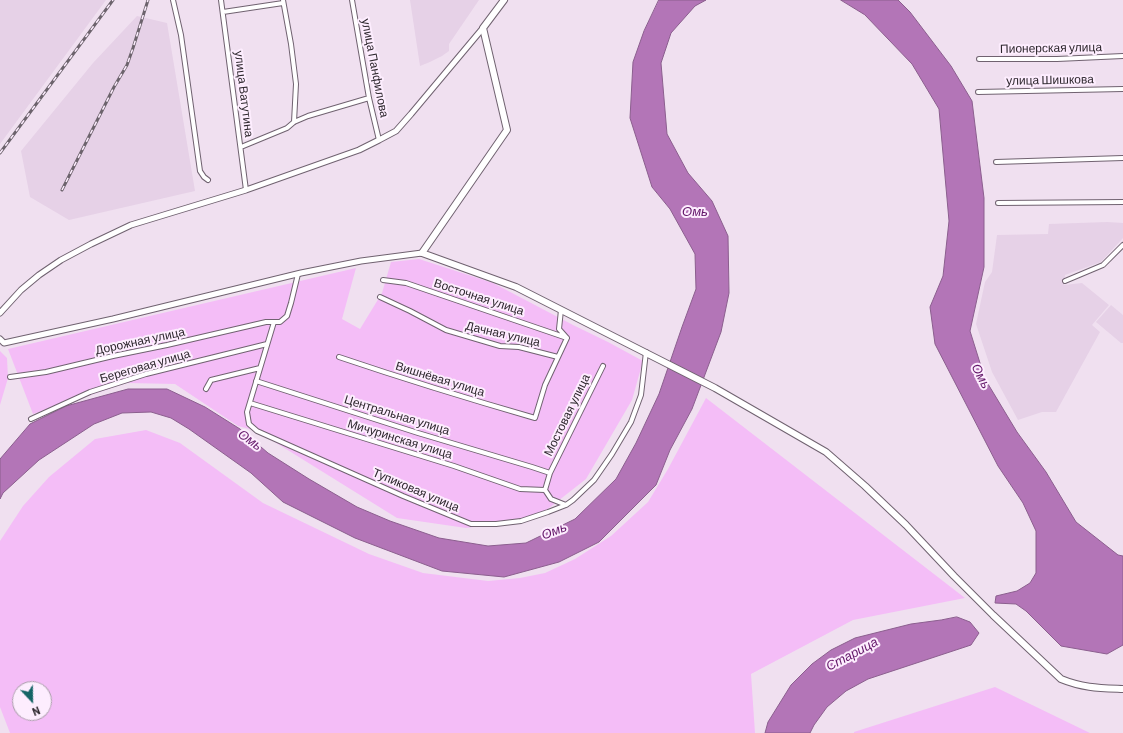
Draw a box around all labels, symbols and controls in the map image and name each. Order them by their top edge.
street label: улица Панфилова [358,17,392,119]
street label: Пионерская улица [1000,40,1102,56]
street label: улица Ватутина [232,50,256,138]
street label: улица Шишкова [1006,72,1094,88]
water label: Омь [682,204,708,220]
street label: Восточная улица [432,276,526,318]
street label: Дачная улица [464,318,542,350]
street label: Дорожная улица [94,324,186,358]
street label: Береговая улица [98,346,192,386]
street label: Вишнёвая улица [394,359,486,399]
water label: Омь [968,361,994,391]
street label: Мостовая улица [541,372,593,458]
street label: Центральная улица [343,392,451,438]
street label: Мичуринская улица [346,416,454,462]
water label: Омь [235,426,265,454]
street label: Тупиковая улица [371,465,461,515]
water label: Омь [539,519,569,543]
water label: Старица [823,634,881,674]
north arrow [12,681,52,721]
text: N [30,704,42,719]

